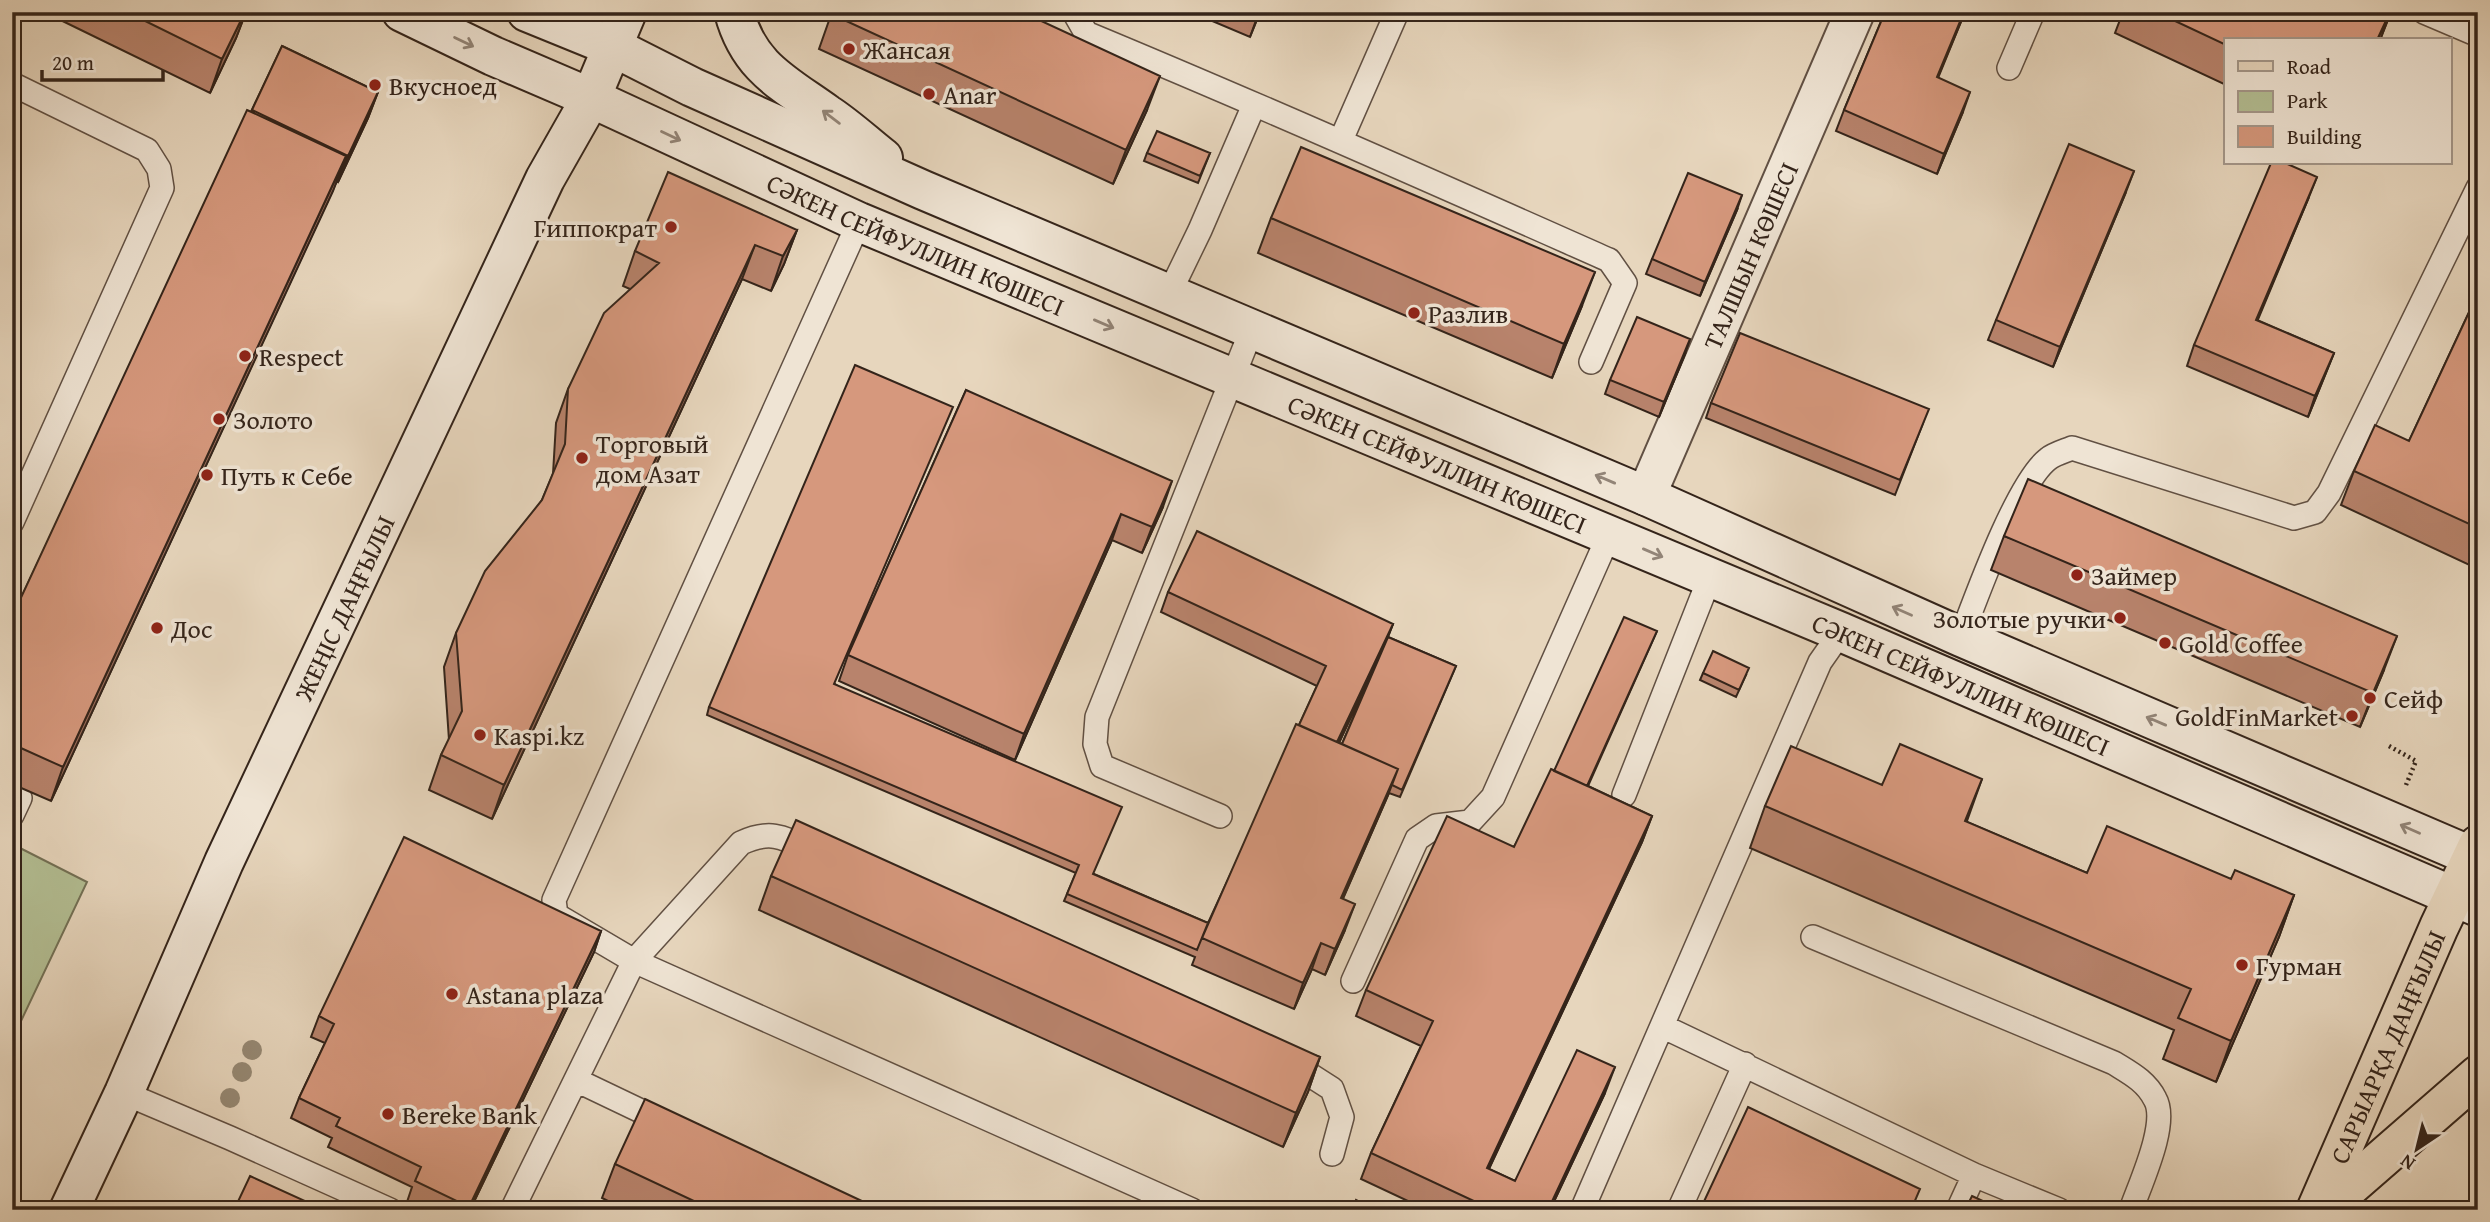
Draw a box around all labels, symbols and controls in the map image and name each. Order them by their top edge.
place label: Жансая [862,30,951,69]
one-way arrow [453,36,474,49]
scale bar [42,38,163,82]
legend [2224,38,2452,164]
marker: Жансая [841,41,857,57]
text: 20 m [52,47,94,78]
text: Road [2287,51,2332,82]
place label: Вкусноед [389,66,497,105]
place label: Anar [943,75,997,114]
marker: Вкусноед [367,77,383,93]
text: Park [2287,85,2328,116]
marker: Anar [921,86,937,102]
one-way arrow [822,109,841,124]
text: Building [2287,121,2362,152]
one-way arrow [660,130,681,143]
street label: ТАЛШЫН КӨШЕСІ [1692,156,1808,355]
street label: СӘКЕН СЕЙФУЛЛИН КӨШЕСІ [761,163,1071,325]
place label: Гиппократ [534,208,657,247]
marker: Гиппократ [663,219,679,235]
place label: Разлив [1428,294,1508,333]
marker: Разлив [1406,305,1422,321]
one-way arrow [1093,318,1115,331]
place label: Respect [259,337,343,376]
marker: Respect [237,348,253,364]
street label: СӘКЕН СЕЙФУЛЛИН КӨШЕСІ [1282,384,1593,543]
place label: Золото [233,400,313,439]
marker: Золото [211,411,227,427]
place label: Торговый дом Азат [596,424,708,493]
marker: Торговый дом Азат [574,450,590,466]
place label: Путь к Себе [221,456,353,495]
marker: Путь к Себе [199,467,215,483]
one-way arrow [1594,471,1616,484]
street label: ЖЕҢІС ДАҢҒЫЛЫ [283,509,404,708]
one-way arrow [1642,548,1664,561]
place label: Займер [2091,556,2177,595]
marker: Займер [2069,567,2085,583]
place label: Золотые ручки [1933,599,2106,638]
street label: СӘКЕН СЕЙФУЛЛИН КӨШЕСІ [1806,603,2116,765]
one-way arrow [1892,604,1913,617]
place label: Дос [170,609,212,648]
marker: Золотые ручки [2112,610,2128,626]
marker: Дос [149,620,165,636]
place label: Gold Coffee [2179,624,2303,663]
marker: Gold Coffee [2157,635,2173,651]
place label: Сейф [2384,679,2443,718]
marker: Сейф [2362,690,2378,706]
place label: GoldFinMarket [2175,697,2338,736]
marker: GoldFinMarket [2344,708,2360,724]
one-way arrow [2145,713,2167,726]
place label: Kaspi.kz [494,716,584,755]
marker: Kaspi.kz [472,727,488,743]
one-way arrow [2400,822,2421,835]
street label: САРЫАРҚА ДАҢҒЫЛЫ [2319,924,2455,1170]
place label: Гурман [2256,946,2342,985]
marker: Гурман [2234,957,2250,973]
place label: Astana plaza [466,975,604,1014]
marker: Astana plaza [444,986,460,1002]
place label: Bereke Bank [402,1095,538,1134]
marker: Bereke Bank [380,1106,396,1122]
north arrow [2382,1114,2452,1184]
text: N [2394,1148,2420,1178]

